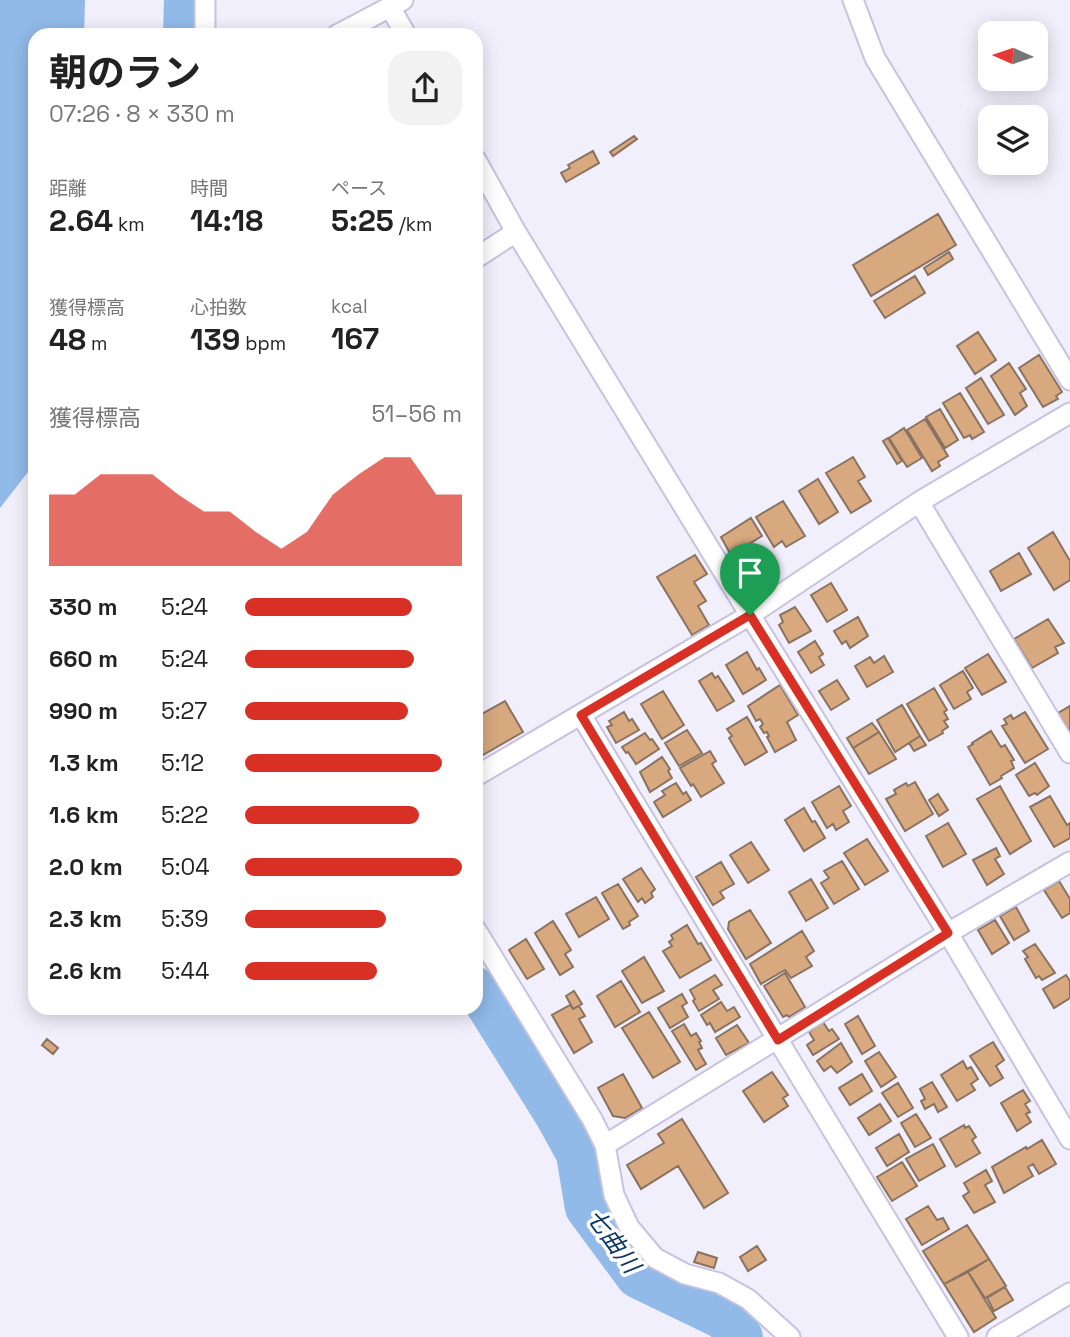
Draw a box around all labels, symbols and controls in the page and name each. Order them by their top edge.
north arrow [978,21,1048,91]
map controls [978,21,1048,175]
text: 朝のラン [49,49,201,97]
button: share [388,51,462,125]
text: 07:26 · 8 × 330 m [49,99,235,129]
button: layers [978,105,1048,175]
text: 距離 [49,176,87,201]
text: 時間 [190,176,228,201]
text: ペース [331,176,387,201]
text: 2.64 [49,201,113,240]
text: 14:18 [190,201,263,240]
text: 5:25 [331,201,394,240]
text: km [113,212,145,237]
text: /km [394,212,432,237]
text: kcal [331,294,368,319]
text: 獲得標高 [49,295,125,320]
text: 心拍数 [190,295,247,320]
text: 167 [331,319,379,358]
text: 48 [49,320,86,359]
text: 139 [190,320,240,359]
text: m [86,331,107,356]
text: bpm [240,331,286,356]
text: 51–56 m [371,399,462,429]
text: 獲得標高 [49,403,141,433]
pin [720,543,780,615]
icon: arrive [731,554,769,592]
text: 330 m [49,592,117,622]
text: 5:24 [161,592,208,622]
text: 660 m [49,644,118,674]
text: 5:24 [161,644,208,674]
text: 990 m [49,696,118,726]
text: 5:27 [161,696,207,726]
text: 1.3 km [49,748,119,778]
text: 5:12 [161,748,204,778]
text: 1.6 km [49,800,119,830]
text: 5:22 [161,800,208,830]
text: 2.0 km [49,852,123,882]
text: 5:04 [161,852,210,882]
text: 2.3 km [49,904,122,934]
text: 5:39 [161,904,209,934]
text: 2.6 km [49,956,122,986]
text: 5:44 [161,956,209,986]
water label: 七曲川 [580,1202,649,1281]

